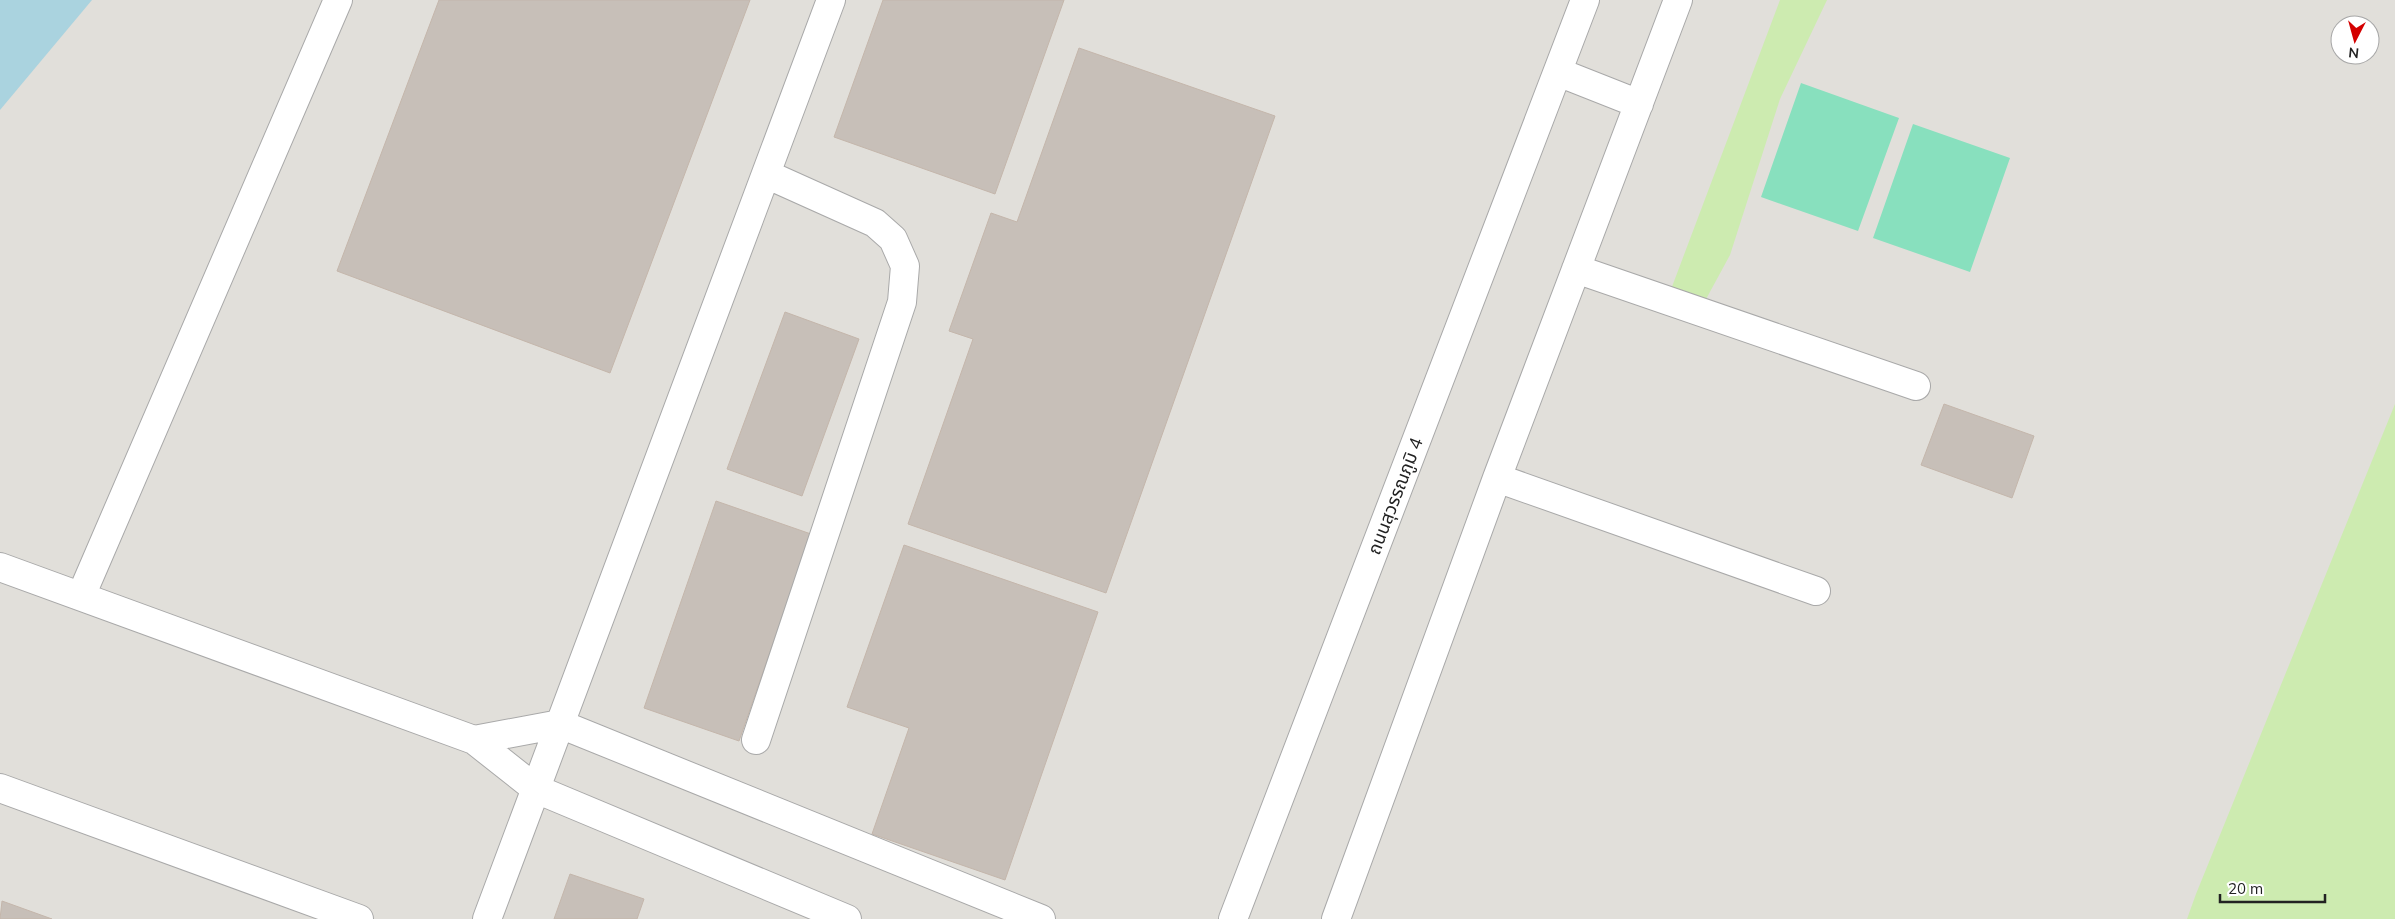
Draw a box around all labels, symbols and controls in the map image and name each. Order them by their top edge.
north arrow [2330,15,2380,65]
text: N [2347,43,2360,62]
street label: ถนนสุวรรณภูมิ 4 [1362,434,1429,558]
scale bar [2220,872,2325,904]
text: 20 m [2228,879,2263,898]

